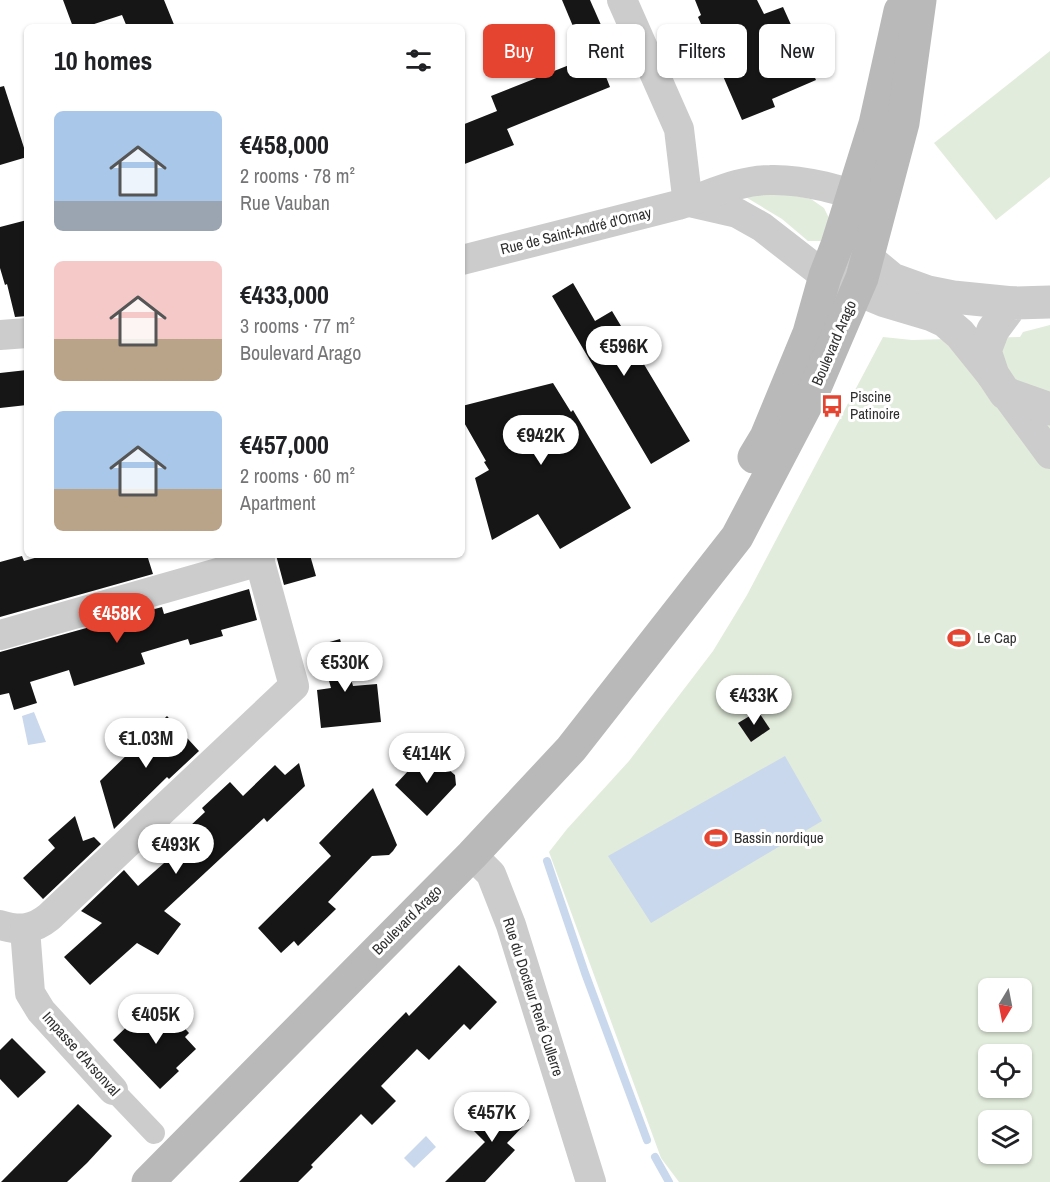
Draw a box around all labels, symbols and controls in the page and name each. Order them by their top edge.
chip: Buy [483,24,555,78]
chip: Rent [567,24,645,78]
chip: Filters [657,24,747,78]
chip: New [759,24,835,78]
text: 10 homes [54,43,152,78]
icon: filters [402,44,435,77]
text: €458,000 [240,127,329,162]
icon: home [102,135,174,207]
text: 2 rooms · 78 m² [240,162,355,189]
text: Rue Vauban [240,189,330,216]
street label: Rue de Saint-André d'Ornay [498,201,654,259]
text: €433,000 [240,277,329,312]
icon: home [102,285,174,357]
street label: Boulevard Arago [806,297,861,389]
text: 3 rooms · 77 m² [240,312,355,339]
pin: €596K [582,326,666,377]
text: €596K [600,332,648,359]
text: Boulevard Arago [240,339,361,366]
place label: Piscine Patinoire [850,386,900,424]
bus stop icon: Piscine Patinoire [819,393,845,419]
pin: €942K [499,415,583,466]
text: €942K [517,421,565,448]
text: €457,000 [240,427,329,462]
icon: home [102,435,174,507]
text: 2 rooms · 60 m² [240,462,355,489]
text: Apartment [240,489,316,516]
pin: €458K [75,593,159,644]
text: €458K [93,599,141,626]
sports icon: Le Cap [946,625,972,651]
place label: Le Cap [977,627,1017,648]
pin: €530K [303,642,387,693]
text: €530K [321,648,369,675]
pin: €433K [712,675,796,726]
text: €433K [730,681,778,708]
pin: €1.03M [97,718,195,769]
text: €1.03M [119,724,173,751]
pin: €414K [385,733,469,784]
text: €414K [403,739,451,766]
pin: €493K [134,824,218,875]
sports icon: Bassin nordique [703,825,729,851]
place label: Bassin nordique [734,827,824,848]
text: €493K [152,830,200,857]
street label: Boulevard Arago [367,880,446,959]
street label: Rue du Docteur René Cullerre [498,915,569,1079]
north arrow [978,978,1032,1032]
map controls [978,978,1032,1164]
pin: €405K [114,994,198,1045]
text: €405K [132,1000,180,1027]
street label: Impasse d'Arsonval [38,1007,125,1100]
button: locate [978,1044,1032,1098]
pin: €457K [450,1092,534,1143]
text: €457K [468,1098,516,1125]
button: layers [978,1110,1032,1164]

